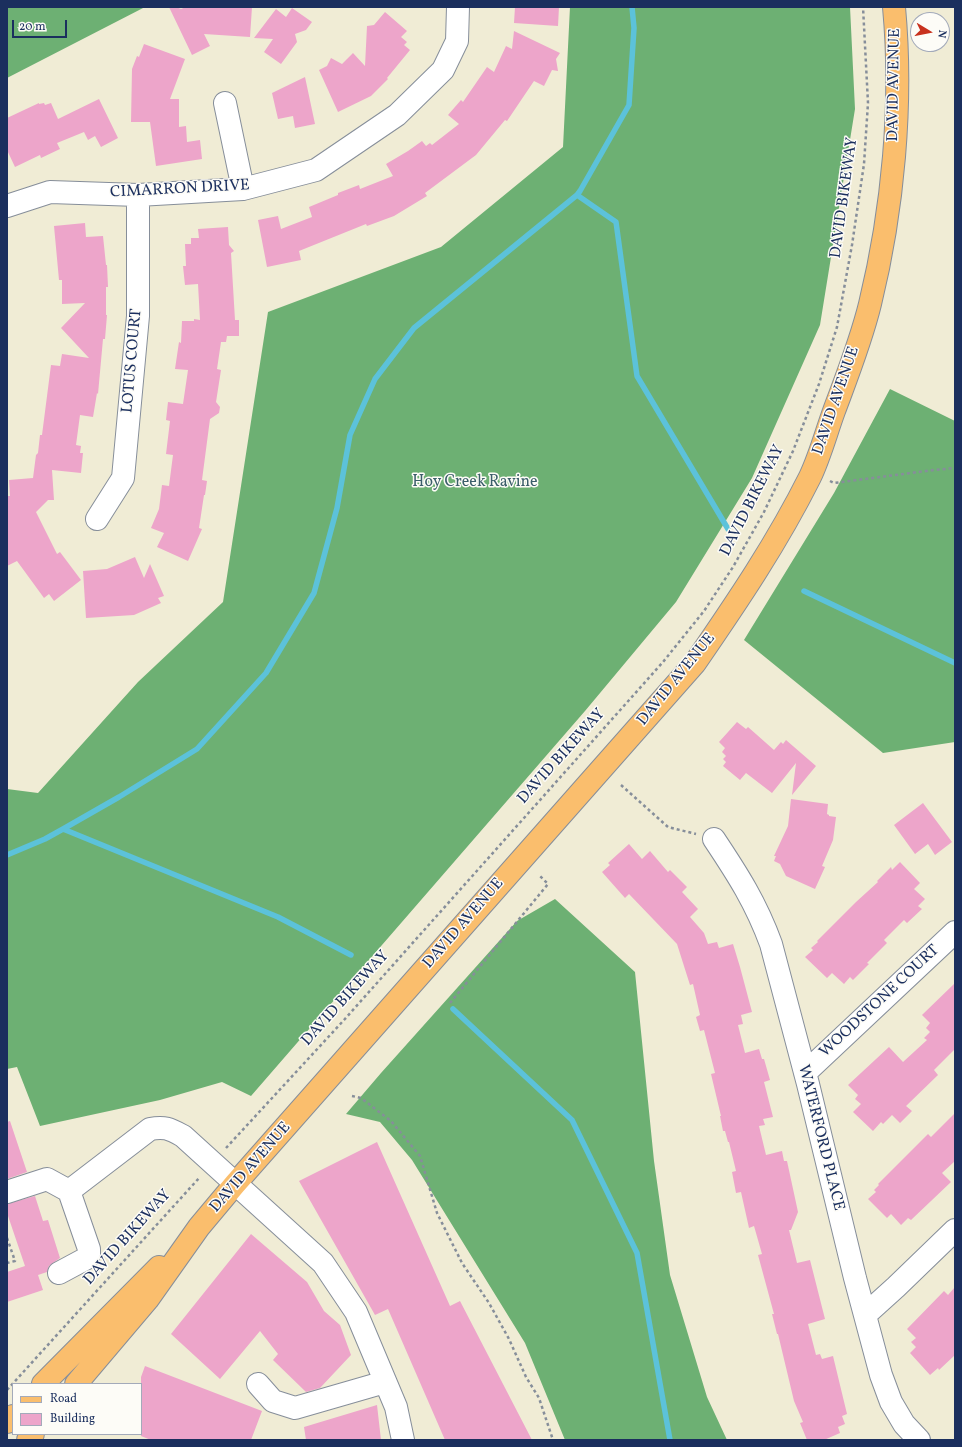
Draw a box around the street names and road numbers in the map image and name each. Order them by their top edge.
street label: DAVID AVENUE [884,28,906,142]
street label: DAVID BIKEWAY [827,136,863,260]
street label: CIMARRON DRIVE [110,177,250,203]
street label: LOTUS COURT [119,308,147,414]
street label: DAVID AVENUE [809,344,865,458]
street label: DAVID BIKEWAY [717,442,789,560]
street label: DAVID AVENUE [634,630,720,730]
street label: DAVID BIKEWAY [514,705,610,809]
street label: DAVID AVENUE [420,875,508,973]
street label: WOODSTONE COURT [816,942,944,1062]
street label: DAVID BIKEWAY [298,947,394,1051]
street label: WATERFORD PLACE [793,1063,847,1213]
street label: DAVID AVENUE [207,1119,295,1217]
street label: DAVID BIKEWAY [80,1186,176,1290]

